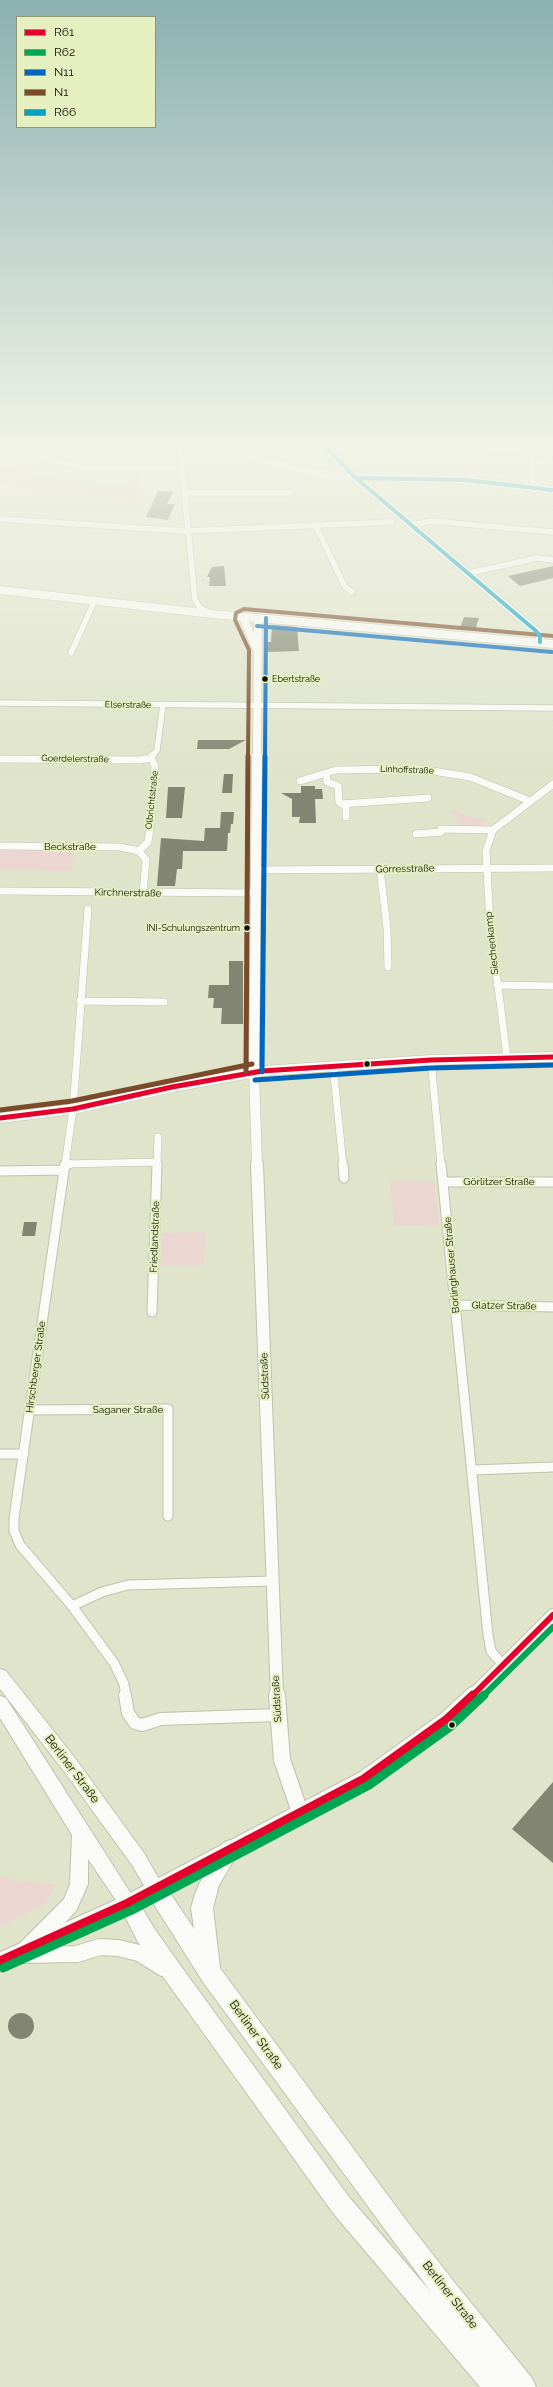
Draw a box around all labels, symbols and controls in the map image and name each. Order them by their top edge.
legend [16,16,156,128]
text: R61 [54,25,74,39]
text: R62 [54,45,75,59]
text: N11 [54,65,74,79]
text: N1 [54,85,68,99]
text: R66 [54,105,76,119]
marker: Ebertstraße [260,674,270,684]
place label: Ebertstraße [272,674,320,684]
street label: Elserstraße [105,699,151,711]
street label: Goerdelerstraße [41,753,109,765]
street label: Linhoffstraße [380,764,434,776]
street label: Olbrichtstraße [144,770,160,830]
street label: Beckstraße [44,841,96,853]
street label: Görresstraße [375,862,435,876]
street label: Kirchnerstraße [94,886,162,900]
street label: Siechenkamp [483,911,501,975]
place label: INI-Schulungszentrum [146,923,240,933]
marker: INI-Schulungszentrum [242,923,252,933]
unlabelled marker [362,1059,372,1069]
street label: Görlitzer Straße [463,1176,535,1188]
street label: Friedlandstraße [148,1201,162,1273]
street label: Borlinghauser Straße [442,1216,462,1314]
street label: Glatzer Straße [471,1299,537,1313]
street label: Hirschberger Straße [24,1320,48,1414]
street label: Südstraße [258,1352,272,1400]
street label: Saganer Straße [93,1404,163,1416]
street label: Südstraße [270,1675,284,1723]
unlabelled marker [447,1720,457,1730]
street label: Berliner Straße [42,1732,102,1806]
street label: Berliner Straße [226,1998,286,2072]
street label: Berliner Straße [419,2258,481,2332]

